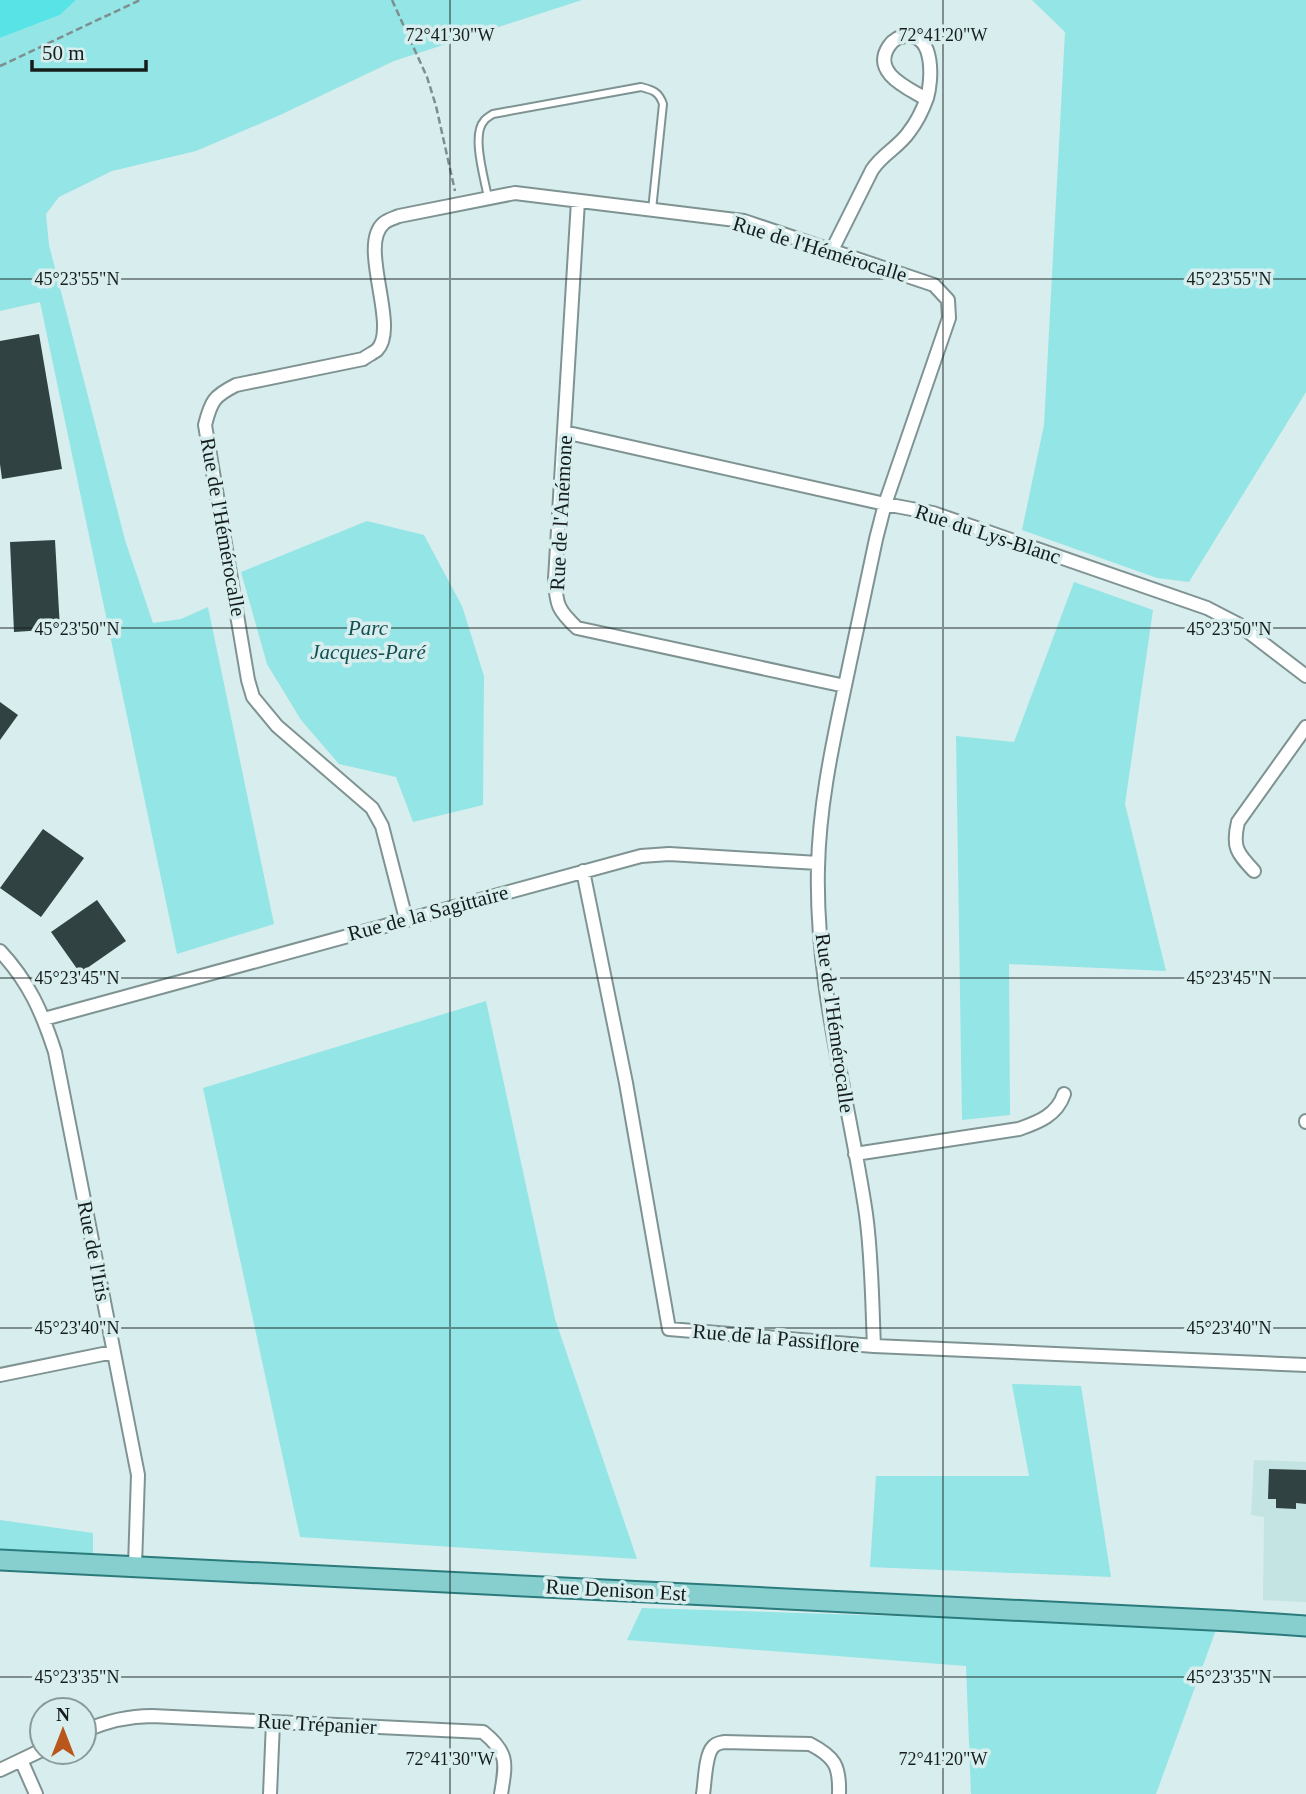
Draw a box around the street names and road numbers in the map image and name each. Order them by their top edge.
street label: Rue de l'Hémérocalle [730,211,910,287]
street label: Rue de l'Anémone [545,435,577,591]
street label: Rue de l'Hémérocalle [195,436,251,618]
street label: Rue du Lys-Blanc [912,499,1064,569]
street label: Rue de la Sagittaire [345,880,511,946]
street label: Rue de l'Hémérocalle [811,932,859,1114]
street label: Rue de l'Iris [73,1199,115,1303]
street label: Rue de la Passiflore [692,1319,860,1357]
street label: Rue Denison Est [545,1574,687,1606]
street label: Rue Trépanier [257,1709,377,1739]

